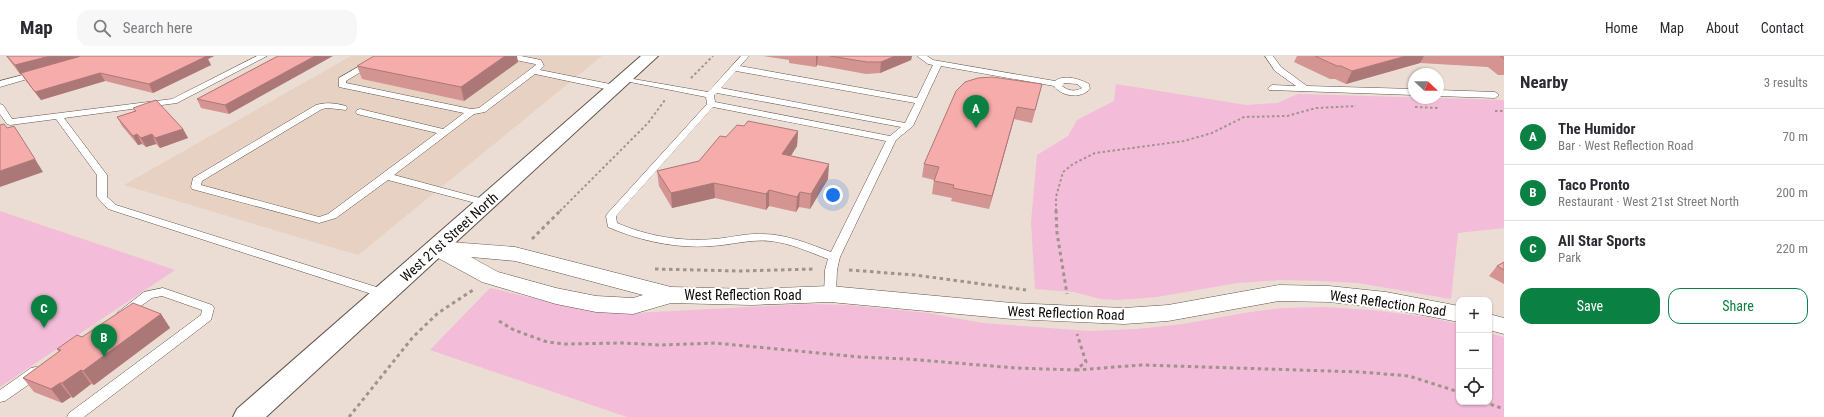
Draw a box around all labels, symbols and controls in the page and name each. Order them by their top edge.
search box [77,10,357,46]
text: Map [20,16,53,39]
icon: search [91,17,113,39]
text: Search here [123,19,193,37]
text: Home [1605,20,1638,36]
text: Map [1660,20,1684,36]
text: About [1706,20,1739,36]
text: Contact [1761,20,1804,36]
north arrow [1408,68,1444,104]
text: Nearby [1520,72,1568,92]
text: 3 results [1764,75,1808,90]
pin: A [963,95,989,128]
text: The Humidor [1558,120,1636,138]
text: A [1529,129,1537,144]
text: 70 m [1782,129,1808,144]
text: Bar · West Reflection Road [1558,138,1693,153]
text: Taco Pronto [1558,176,1630,194]
your location [823,185,843,205]
text: B [1529,185,1537,200]
text: 200 m [1776,185,1808,200]
street label: West 21st Street North [397,189,501,285]
text: Restaurant · West 21st Street North [1558,194,1739,209]
text: All Star Sports [1558,232,1646,250]
text: C [1529,241,1537,256]
text: 220 m [1776,241,1808,256]
text: Park [1558,250,1581,265]
street label: West Reflection Road [684,287,802,303]
street label: West Reflection Road [1329,287,1447,319]
button: Save [1520,288,1660,324]
button: Share [1668,288,1808,324]
pin: C [31,295,57,328]
map controls [1456,297,1492,405]
button: + [1456,297,1492,333]
street label: West Reflection Road [1007,303,1125,323]
pin: B [91,324,117,357]
button: − [1456,333,1492,369]
button: locate [1456,369,1492,405]

